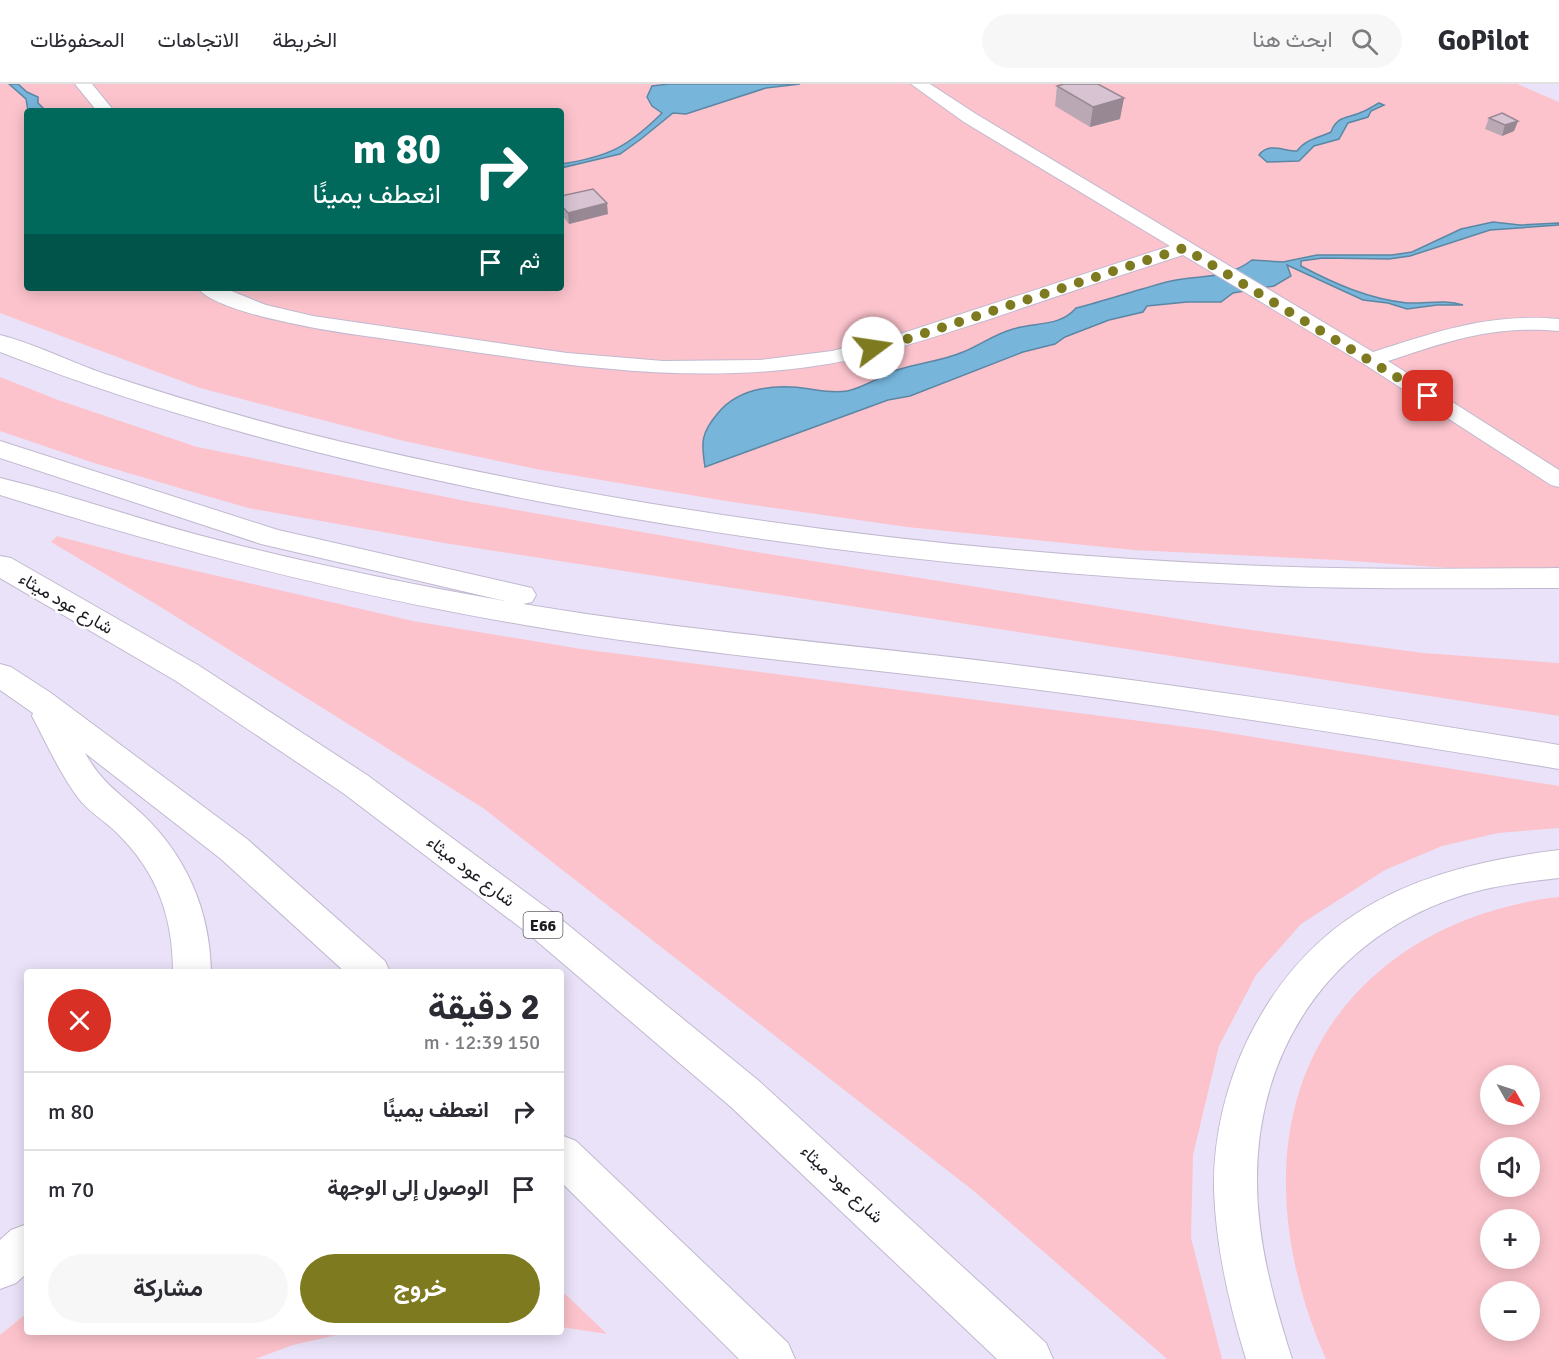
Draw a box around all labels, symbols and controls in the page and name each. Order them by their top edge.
search box [982,14,1402,68]
text: GoPilot [1438,24,1529,58]
icon: search [1348,25,1381,58]
text: ابحث هنا [1252,26,1333,53]
text: المحفوظات [30,27,125,53]
text: الاتجاهات [158,27,239,53]
text: الخريطة [272,27,337,53]
text: 80 m [352,124,441,175]
icon: right [462,132,540,210]
text: انعطف يمينًا [312,178,441,211]
icon: arrive [474,246,507,279]
text: ثم [519,247,540,274]
position arrow [841,316,905,380]
pin [1402,370,1453,421]
icon: arrive [1411,379,1444,412]
street label: شارع عود ميثاء [14,567,117,640]
street label: شارع عود ميثاء [422,831,520,912]
road number: E66 [524,912,562,938]
text: 2 دقيقة [428,985,540,1030]
button: close [48,989,111,1052]
text: 150 m · 12:39 [424,1030,540,1055]
north arrow [1480,1065,1540,1125]
map controls [1480,1065,1540,1341]
icon: right [507,1095,540,1128]
text: انعطف يمينًا [383,1096,489,1123]
text: 80 m [48,1098,94,1125]
button: sound [1480,1137,1540,1197]
street label: شارع عود ميثاء [795,1140,888,1229]
icon: arrive [507,1173,540,1206]
text: الوصول إلى الوجهة [327,1174,489,1201]
text: 70 m [48,1176,94,1203]
button: + [1480,1209,1540,1269]
button: مشاركة [48,1254,288,1323]
button: خروج [300,1254,540,1323]
button: − [1480,1281,1540,1341]

